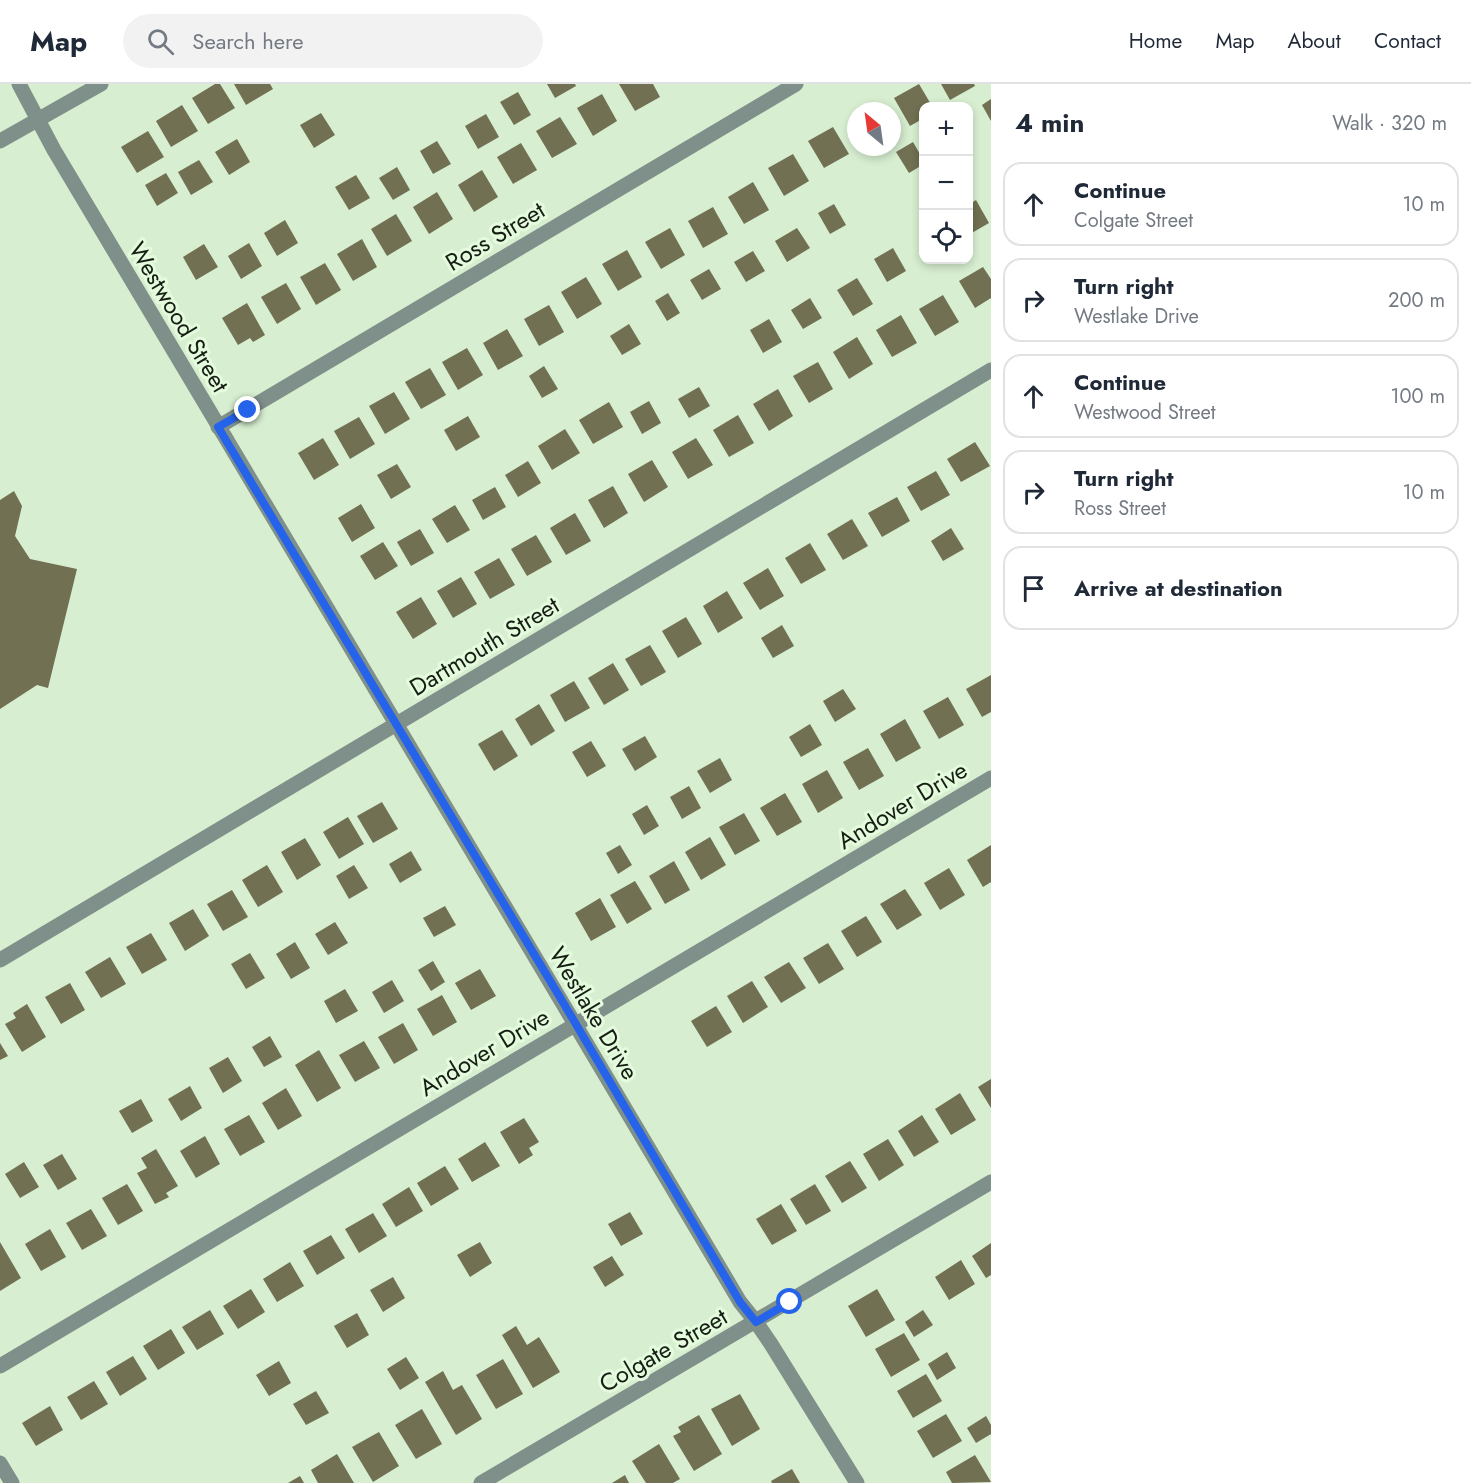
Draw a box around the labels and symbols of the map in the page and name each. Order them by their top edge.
north arrow [847,102,901,156]
street label: Ross Street [439,192,552,279]
street label: Westwood Street [120,235,238,399]
route end [234,396,260,422]
street label: Dartmouth Street [403,587,566,705]
street label: Andover Drive [830,752,974,858]
street label: Westlake Drive [540,940,648,1086]
street label: Andover Drive [412,999,556,1105]
route start [776,1288,802,1314]
street label: Colgate Street [592,1299,734,1401]

